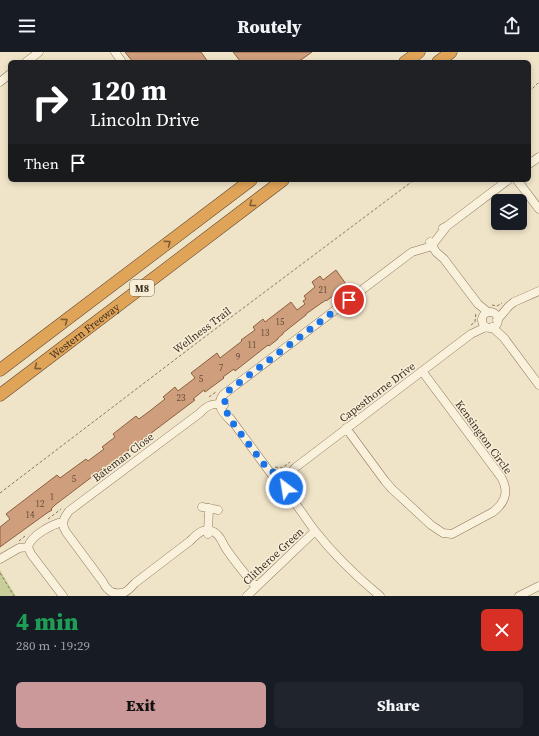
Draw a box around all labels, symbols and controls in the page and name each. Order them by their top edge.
text: Routely [237,14,302,39]
icon: menu [16,15,38,37]
icon: share [501,15,523,37]
text: 120 m [90,71,167,109]
icon: right [24,76,76,128]
text: Lincoln Drive [90,107,199,132]
icon: arrive [67,152,89,174]
text: Then [24,153,59,174]
map controls [491,194,527,230]
button: layers [491,194,527,230]
one-way arrow [249,199,256,206]
one-way arrow [164,241,171,248]
road number: M8 [130,280,154,296]
pin [332,283,366,317]
house number: 21 [318,284,328,296]
icon: arrive [338,289,360,311]
street label: Western Freeway [47,300,123,363]
street label: Wellness Trail [170,304,234,357]
house number: 15 [275,316,285,328]
one-way arrow [60,319,67,326]
house number: 13 [260,327,270,339]
house number: 11 [247,339,257,351]
house number: 9 [236,351,241,363]
street label: Capesthorne Drive [336,359,419,426]
one-way arrow [35,362,42,369]
house number: 7 [219,362,224,374]
house number: 5 [199,373,204,385]
house number: 23 [176,392,186,404]
street label: Kensington Circle [452,397,516,477]
street label: Bateman Close [90,429,157,485]
position arrow [265,467,307,509]
house number: 5 [72,473,77,485]
house number: 1 [50,491,54,503]
house number: 12 [35,498,45,510]
house number: 14 [25,509,35,521]
street label: Clitheroe Green [240,524,307,588]
text: 4 min [16,605,79,638]
button: close [481,609,523,651]
text: 280 m · 19:29 [16,637,90,654]
button: Exit [16,682,266,728]
button: Share [274,682,523,728]

